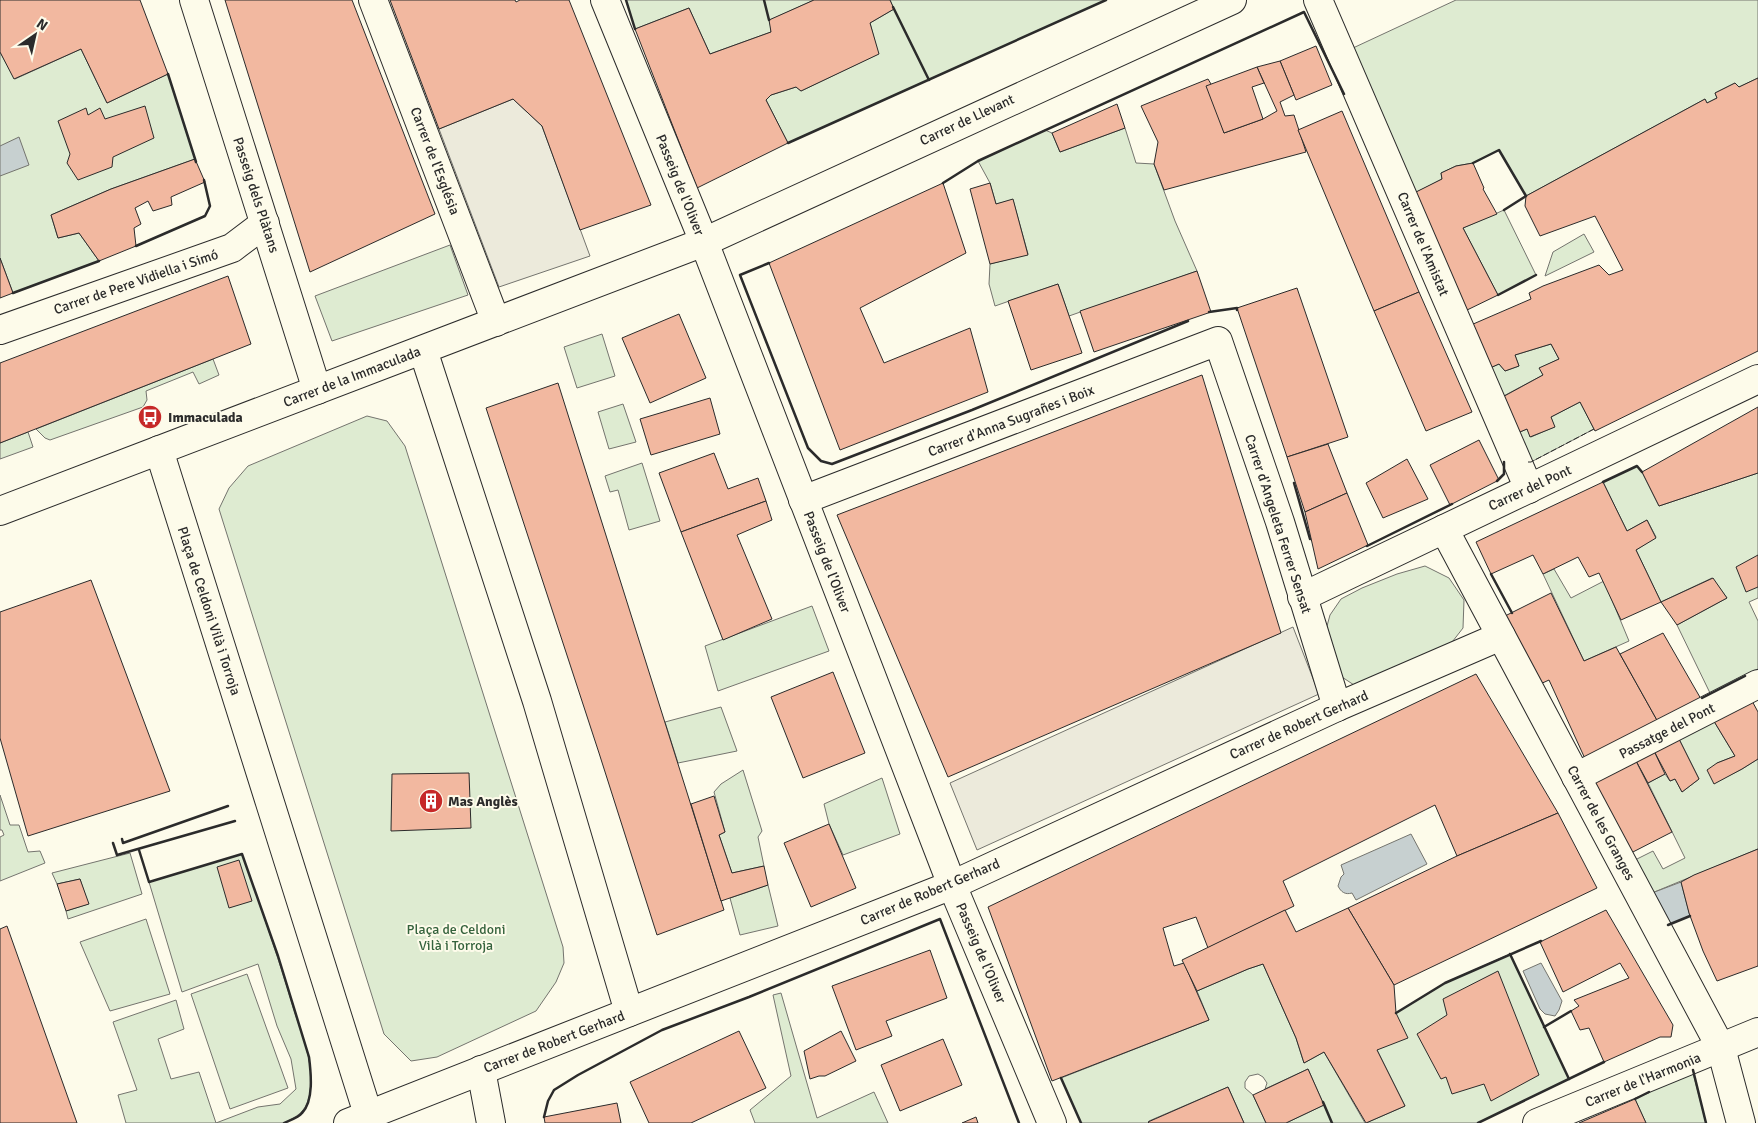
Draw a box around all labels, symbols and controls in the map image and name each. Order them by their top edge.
north arrow [10,10,60,60]
text: N [33,15,51,34]
street label: Carrer de Llevant [917,91,1017,149]
street label: Carrer de l'Església [407,105,463,217]
street label: Passeig de l'Oliver [652,132,708,239]
street label: Passeig dels Plàtans [229,135,283,255]
street label: Carrer de l'Amistat [1393,189,1453,299]
street label: Carrer de Pere Vidiella i Simó [51,246,221,318]
street label: Carrer de la Immaculada [281,343,423,411]
street label: Carrer d'Anna Sugrañes i Boix [925,381,1097,461]
bus stop icon: Immaculada [137,404,163,430]
place label: Immaculada [168,409,243,426]
street label: Carrer d'Angeleta Ferrer Sensat [1241,432,1315,616]
street label: Carrer del Pont [1486,461,1574,515]
street label: Passeig de l'Oliver [800,509,855,616]
street label: Plaça de Celdoni Vilà i Torroja [174,525,244,697]
street label: Carrer de Robert Gerhard [1227,687,1371,763]
street label: Passatge del Pont [1616,699,1718,762]
street label: Carrer de les Granges [1564,763,1638,883]
building icon: Mas Anglès [418,788,444,814]
place label: Mas Anglès [448,793,518,810]
street label: Carrer de Robert Gerhard [858,855,1002,929]
street label: Passeig de l'Oliver [952,900,1010,1007]
park label: Plaça de Celdoni Vilà i Torroja [407,921,505,954]
street label: Carrer de Robert Gerhard [481,1007,627,1077]
street label: Carrer de l'Harmonia [1583,1049,1703,1111]

